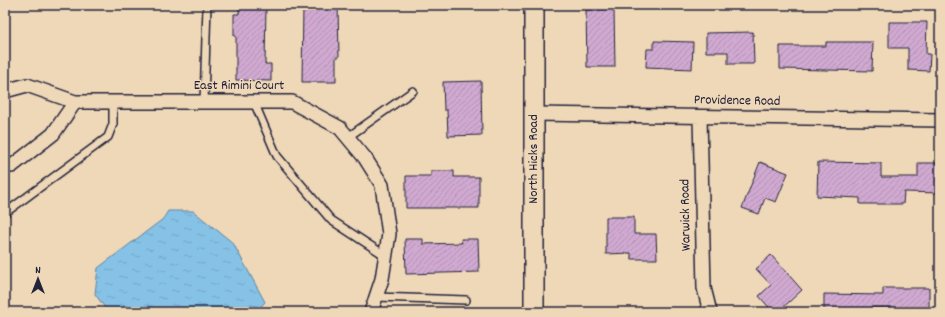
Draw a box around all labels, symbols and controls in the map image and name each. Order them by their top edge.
street label: East Rimini Court [194,76,284,96]
street label: Providence Road [694,90,780,112]
street label: North Hicks Road [524,114,544,204]
street label: Warwick Road [675,179,697,251]
north arrow [18,259,58,299]
text: N [35,263,41,279]

